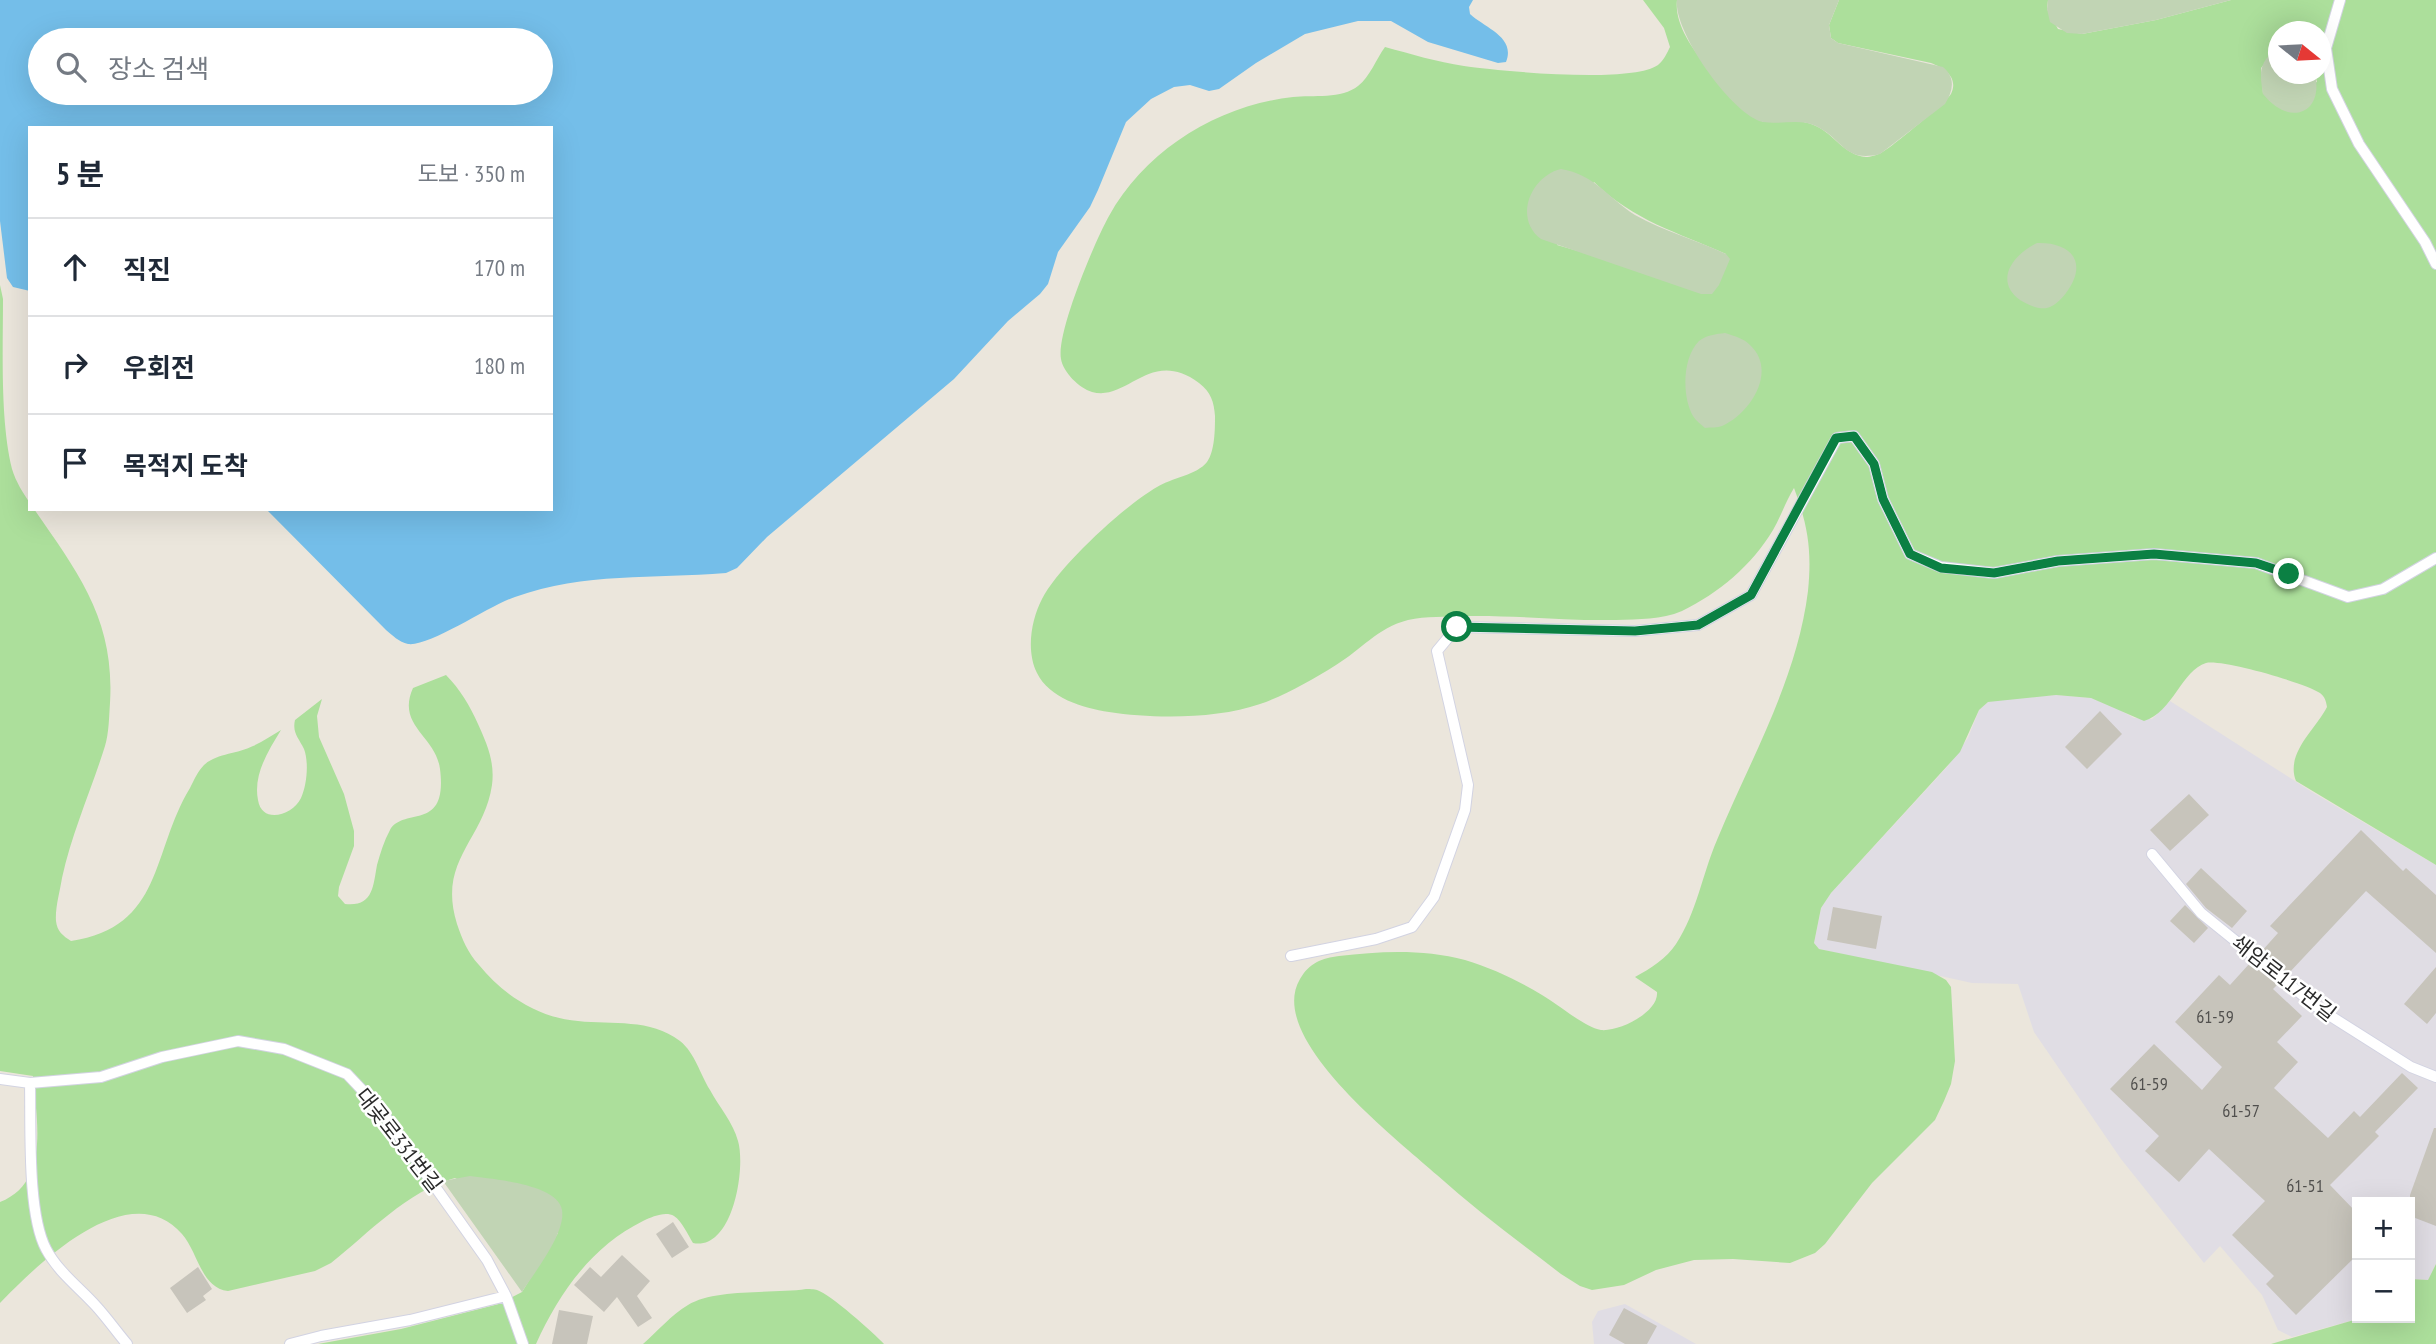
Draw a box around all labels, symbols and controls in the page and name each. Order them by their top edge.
north arrow [2268,21,2331,84]
search box [28,28,553,105]
icon: search [52,48,90,86]
text: 장소 검색 [108,52,209,85]
text: 5 분 [56,154,104,193]
text: 도보 · 350 m [417,159,525,188]
icon: ahead [56,248,94,286]
text: 직진 [123,253,171,286]
text: 170 m [474,253,525,282]
icon: right [56,346,94,384]
text: 우회전 [123,351,195,384]
text: 180 m [474,351,525,380]
icon: arrive [56,444,94,482]
text: 목적지 도착 [123,449,248,482]
route end [2273,558,2304,589]
route start [1441,611,1472,642]
street label: 쇄암로117번길 [2226,929,2342,1027]
house number: 61-59 [2196,1005,2234,1028]
house number: 61-59 [2130,1072,2168,1095]
street label: 대곶로331번길 [350,1082,448,1198]
house number: 61-57 [2222,1099,2260,1122]
house number: 61-51 [2286,1174,2324,1197]
map controls [2352,1197,2415,1323]
button: + [2352,1197,2415,1260]
button: − [2352,1260,2415,1323]

